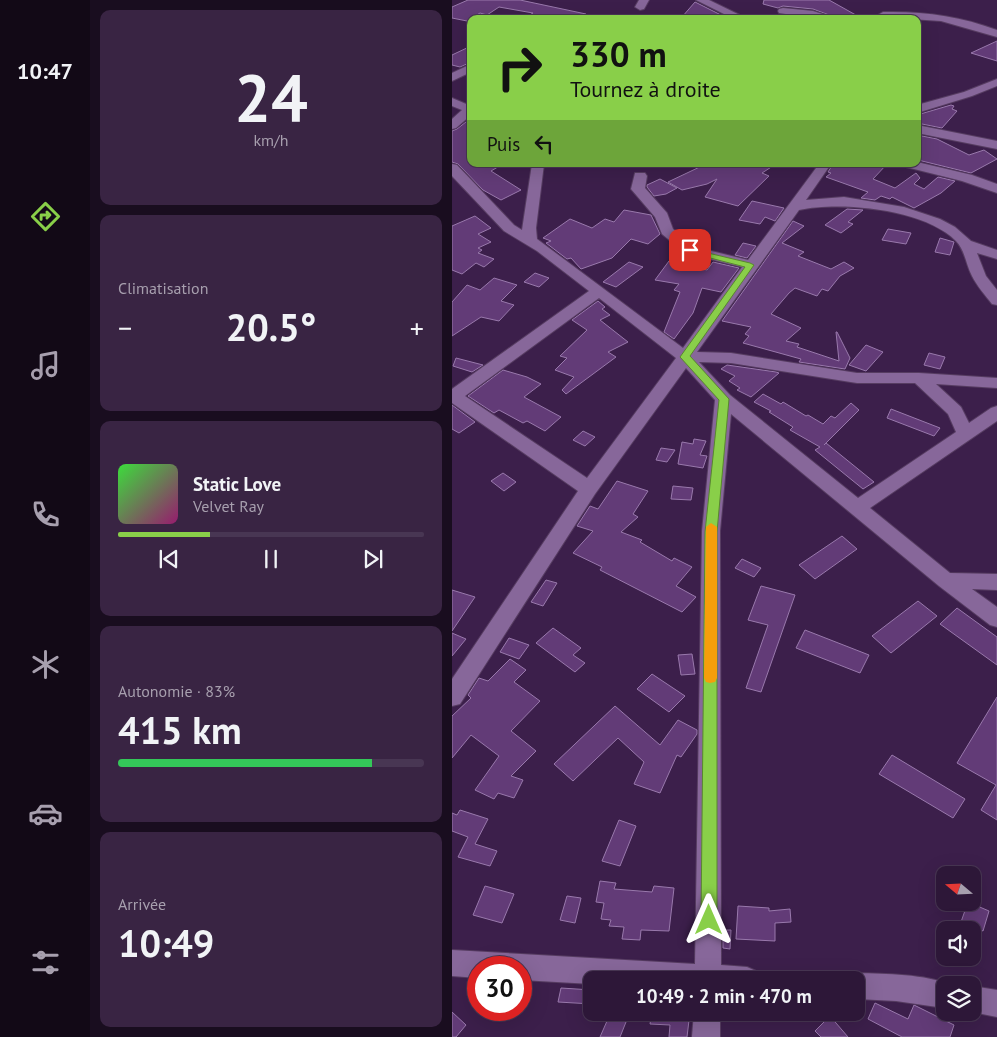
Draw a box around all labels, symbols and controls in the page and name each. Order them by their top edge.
text: 330 m [570,31,667,77]
icon: right [487,35,552,100]
text: 24 [234,55,308,139]
text: 10:47 [17,57,73,85]
text: Tournez à droite [570,75,721,103]
text: km/h [253,130,289,150]
icon: left [530,130,558,158]
text: Puis [487,132,520,156]
icon: directions [28,199,63,234]
pin [669,229,711,271]
icon: arrive [676,236,704,264]
text: Climatisation [118,278,208,298]
text: 20.5° [226,302,316,351]
text: − [118,309,132,346]
text: + [410,309,424,346]
icon: music [28,348,63,383]
text: Static Love [193,472,281,496]
text: Velvet Ray [193,496,264,516]
icon: phone [28,497,63,532]
icon: previous [155,545,183,573]
icon: pause [257,545,285,573]
icon: next [359,545,387,573]
icon: climate [28,647,63,682]
text: Autonomie · 83% [118,681,235,701]
text: 415 km [118,705,242,754]
icon: car [28,796,63,831]
north arrow [936,866,981,911]
map controls [936,866,981,1021]
position arrow [682,893,734,945]
text: Arrivée [118,894,166,914]
text: 10:49 [118,918,214,967]
button: sound [936,921,981,966]
icon: filters [28,945,63,980]
speed limit sign: 30 [467,956,532,1021]
button: layers [936,976,981,1021]
text: 10:49 · 2 min · 470 m [636,984,812,1008]

